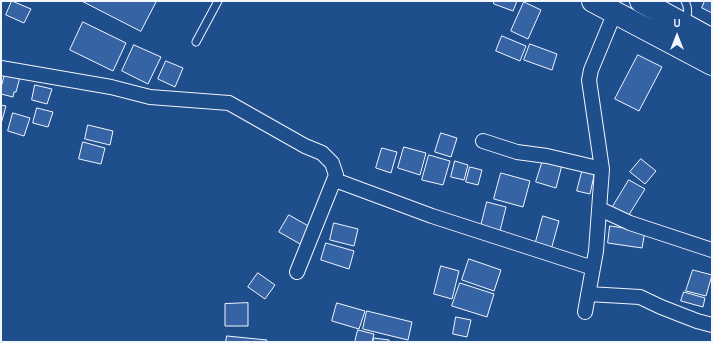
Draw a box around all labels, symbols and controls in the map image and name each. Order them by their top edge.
north arrow [657,16,697,56]
text: U [673,17,681,30]

